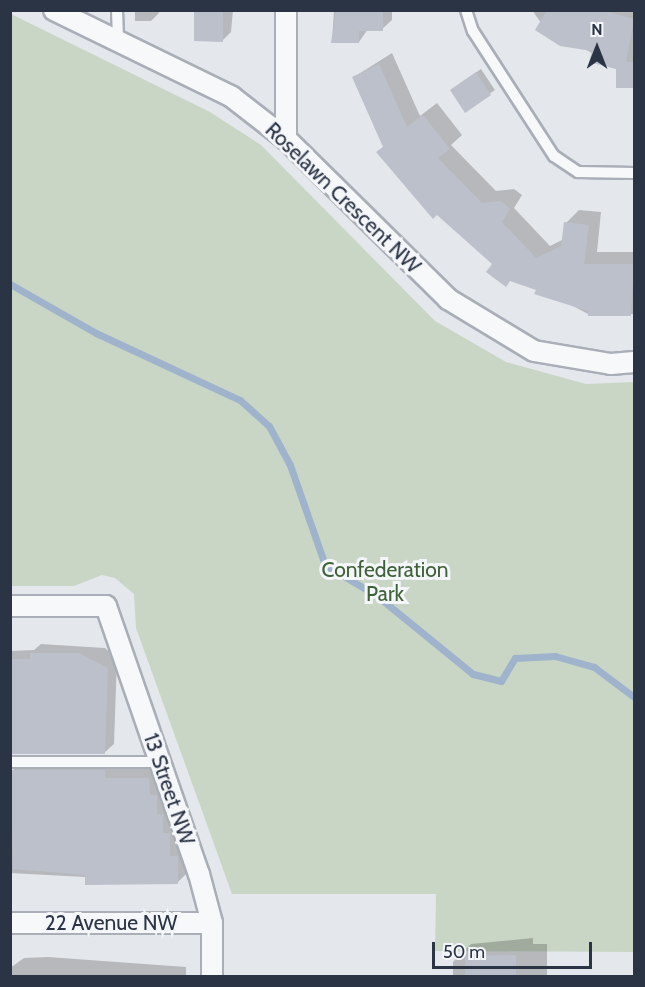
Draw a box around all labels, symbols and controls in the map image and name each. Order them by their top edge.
north arrow [567,18,627,78]
text: N [591,20,603,39]
street label: Roselawn Crescent NW [260,117,426,279]
park label: Confederation Park [322,557,448,607]
street label: 13 Street NW [138,730,200,848]
street label: 22 Avenue NW [45,910,177,936]
scale bar [435,930,596,968]
text: 50 m [443,941,485,963]

